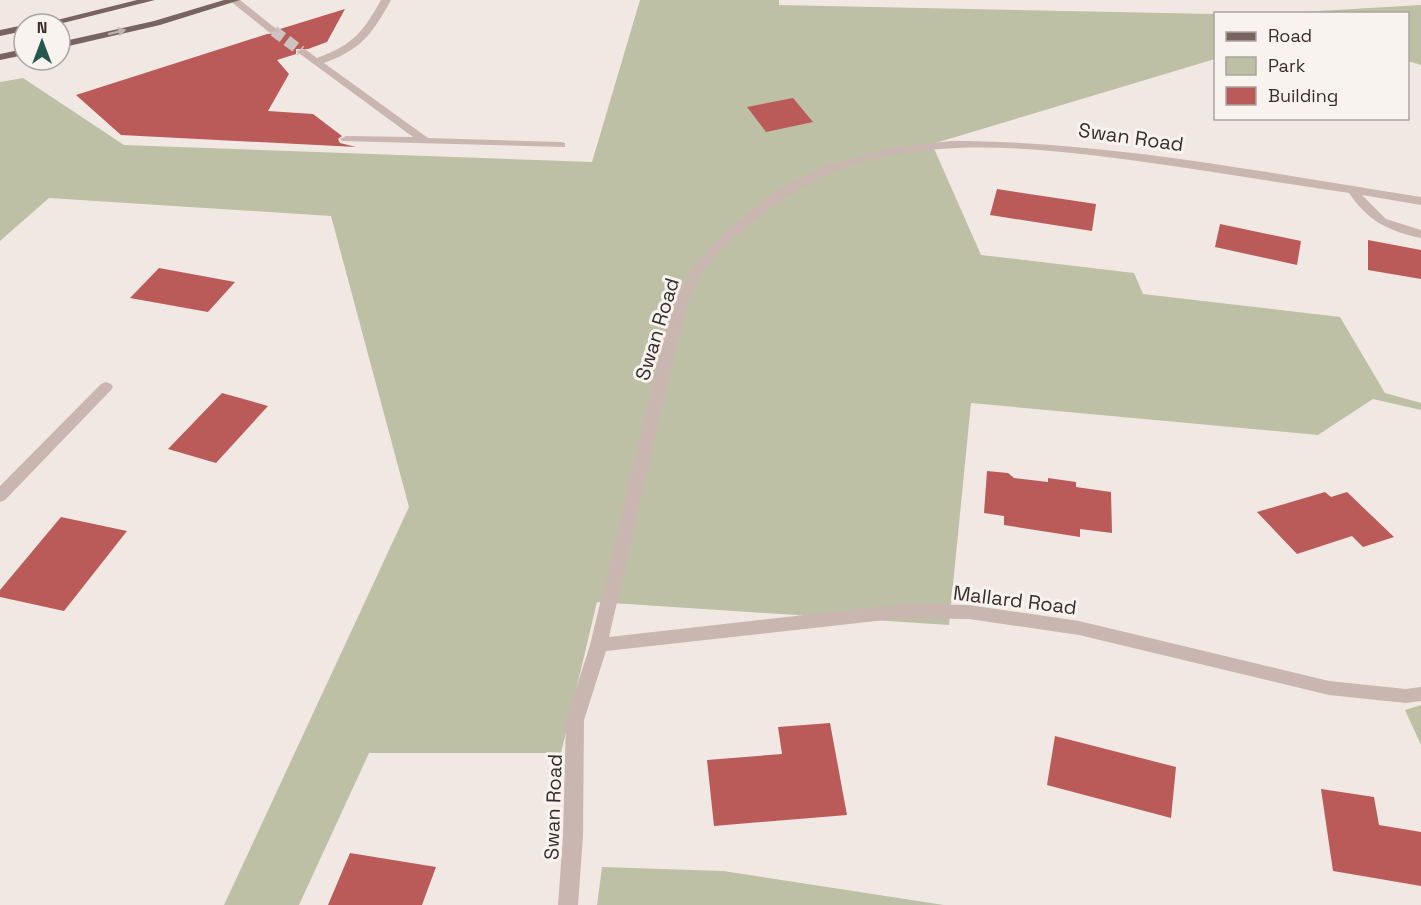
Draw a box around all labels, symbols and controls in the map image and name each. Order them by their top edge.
north arrow [12,12,72,72]
legend [1214,12,1409,120]
text: N [37,17,47,38]
text: Road [1268,24,1312,47]
one-way arrow [108,27,127,36]
text: Park [1268,54,1306,77]
text: Building [1268,84,1338,107]
street label: Swan Road [1077,117,1185,157]
street label: Swan Road [629,274,685,384]
street label: Mallard Road [952,580,1078,620]
street label: Swan Road [538,754,568,860]

